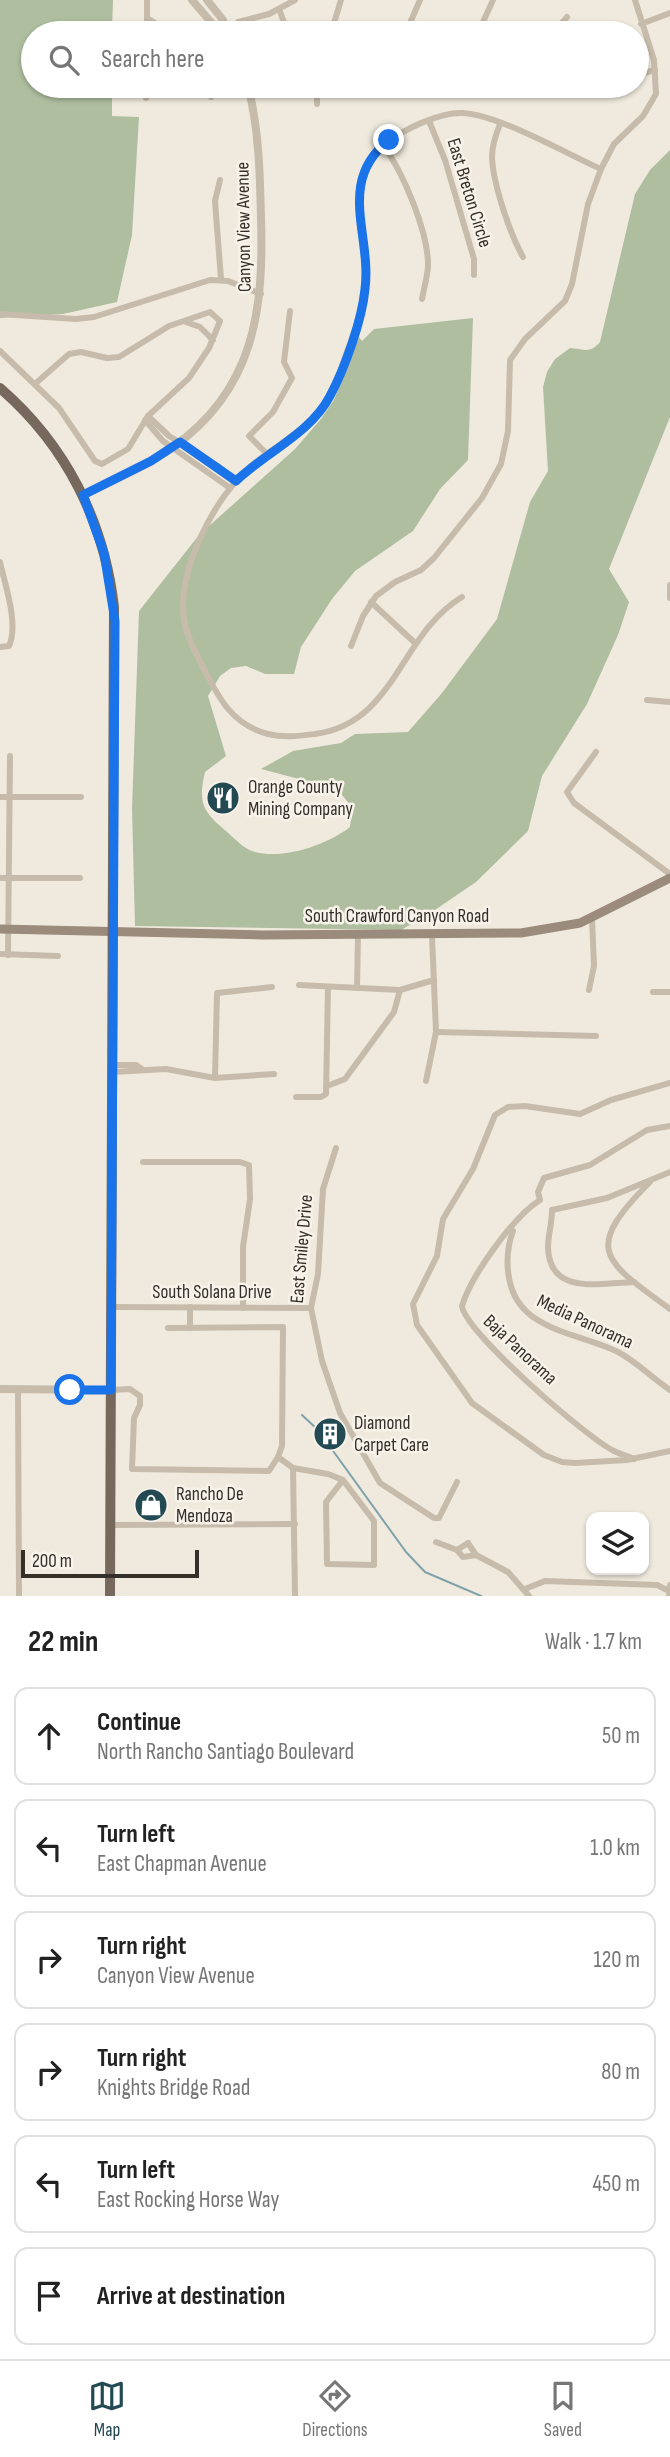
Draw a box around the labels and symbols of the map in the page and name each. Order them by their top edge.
route end [373,124,404,155]
street label: East Breton Circle [441,136,497,250]
street label: Canyon View Avenue [231,162,257,292]
place label: Orange County Mining Company [248,776,354,821]
restaurant icon: Orange County Mining Company [204,779,242,817]
street label: South Crawford Canyon Road [305,905,489,928]
street label: East Smiley Drive [286,1194,318,1304]
street label: South Solana Drive [152,1281,272,1304]
street label: Media Panorama [533,1290,637,1354]
street label: Baja Panorama [478,1310,562,1390]
route start [54,1374,85,1405]
place label: Diamond Carpet Care [354,1412,429,1457]
building icon: Diamond Carpet Care [311,1415,349,1453]
place label: Rancho De Mendoza [176,1483,244,1528]
shop icon: Rancho De Mendoza [132,1486,170,1524]
scale bar [21,1547,200,1579]

